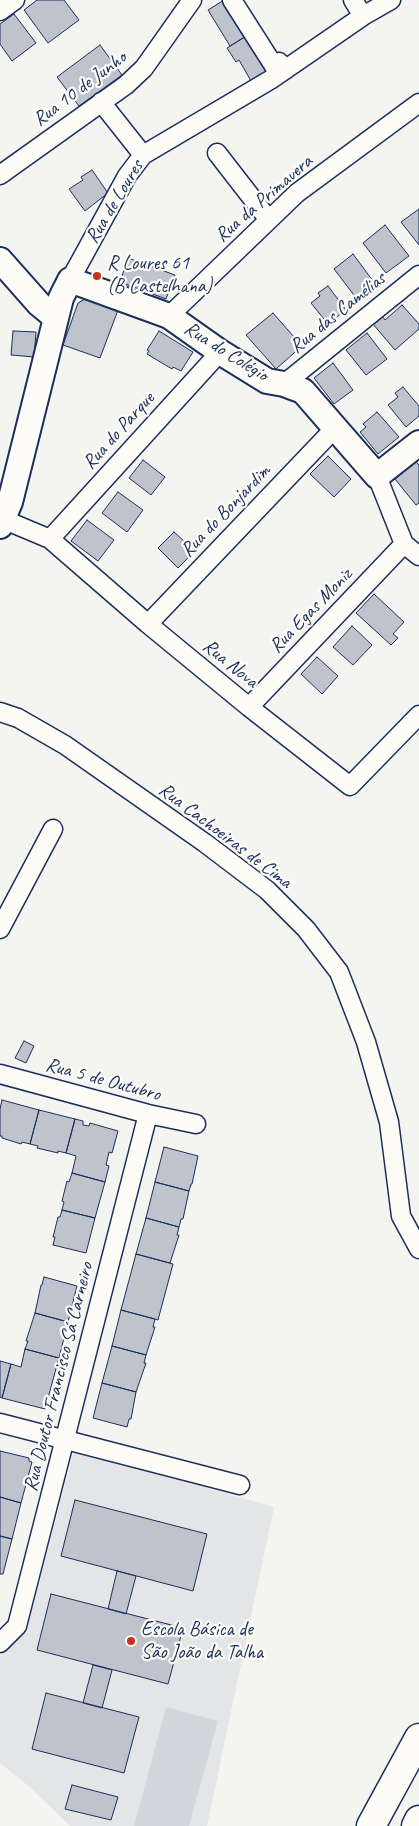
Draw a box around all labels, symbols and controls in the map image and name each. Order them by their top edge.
street label: Rua 10 de Junho [29,46,131,132]
street label: Rua da Primavera [210,150,318,248]
street label: Rua de Loures [81,156,149,248]
place label: R Loures 61 (B Castelhana) [107,252,212,299]
street label: Rua das Camélias [285,267,391,359]
marker: R Loures 61 (B Castelhana) [91,270,103,282]
street label: Rua do Colégio [180,317,272,387]
street label: Rua do Parque [78,387,160,475]
street label: Rua do Bonjardim [176,460,276,562]
street label: Rua Egas Moniz [265,563,357,659]
street label: Rua Nova [198,634,262,694]
street label: Rua Cachoeiras de Cima [154,778,296,894]
street label: Rua 5 de Outubro [43,1053,163,1107]
street label: Rua Doutor Francisco Sá Carneiro [19,1260,99,1494]
place label: Escola Básica de São João da Talha [141,1618,263,1665]
marker: Escola Básica de São João da Talha [125,1635,137,1647]

